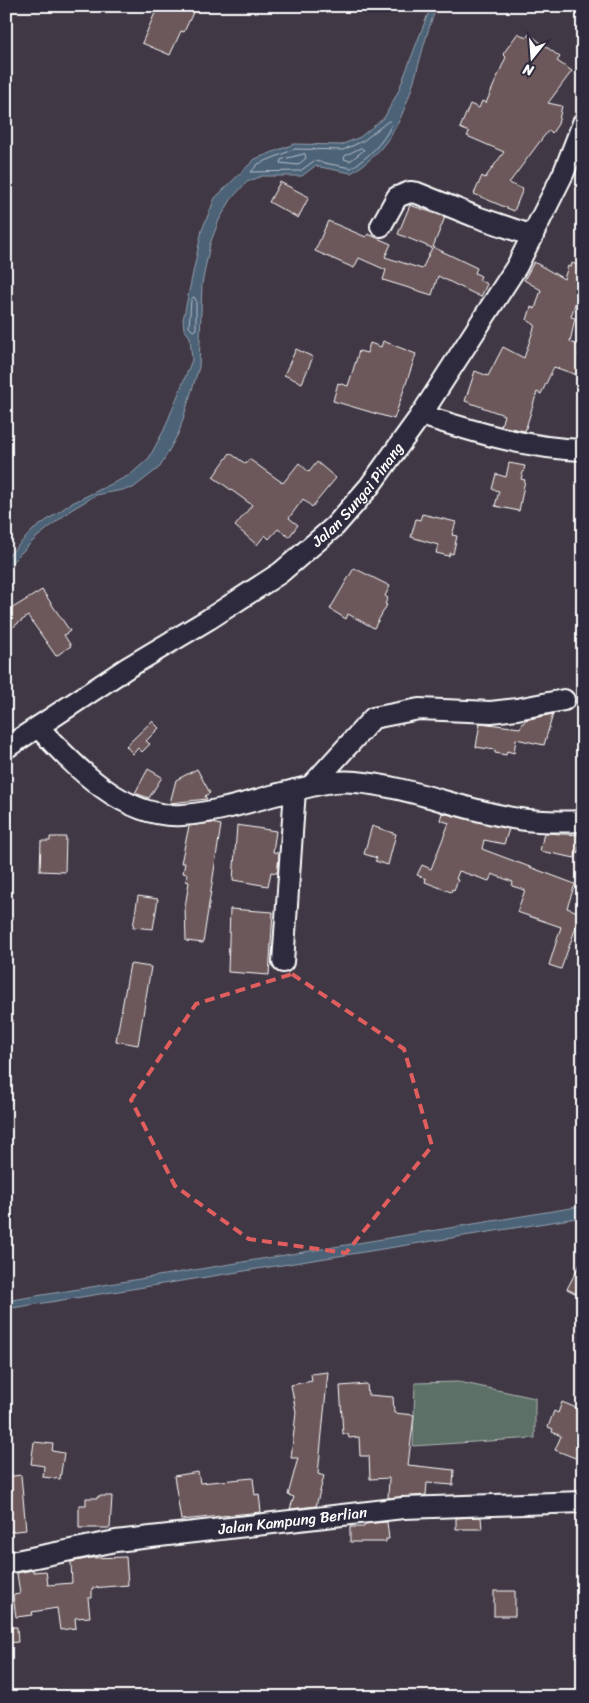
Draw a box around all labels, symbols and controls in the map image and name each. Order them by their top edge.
north arrow [506,32,556,82]
text: N [520,56,538,84]
street label: Jalan Sungai Pinang [305,436,411,554]
street label: Jalan Kampung Berlian [216,1499,368,1542]

